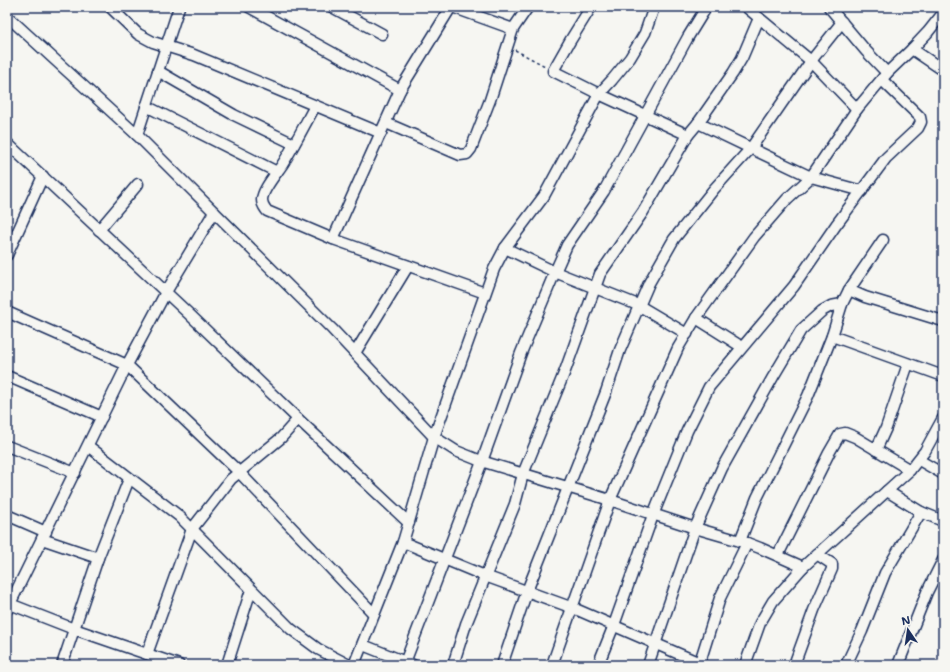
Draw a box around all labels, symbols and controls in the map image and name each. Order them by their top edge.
north arrow [888,610,928,650]
text: N [900,612,912,629]

